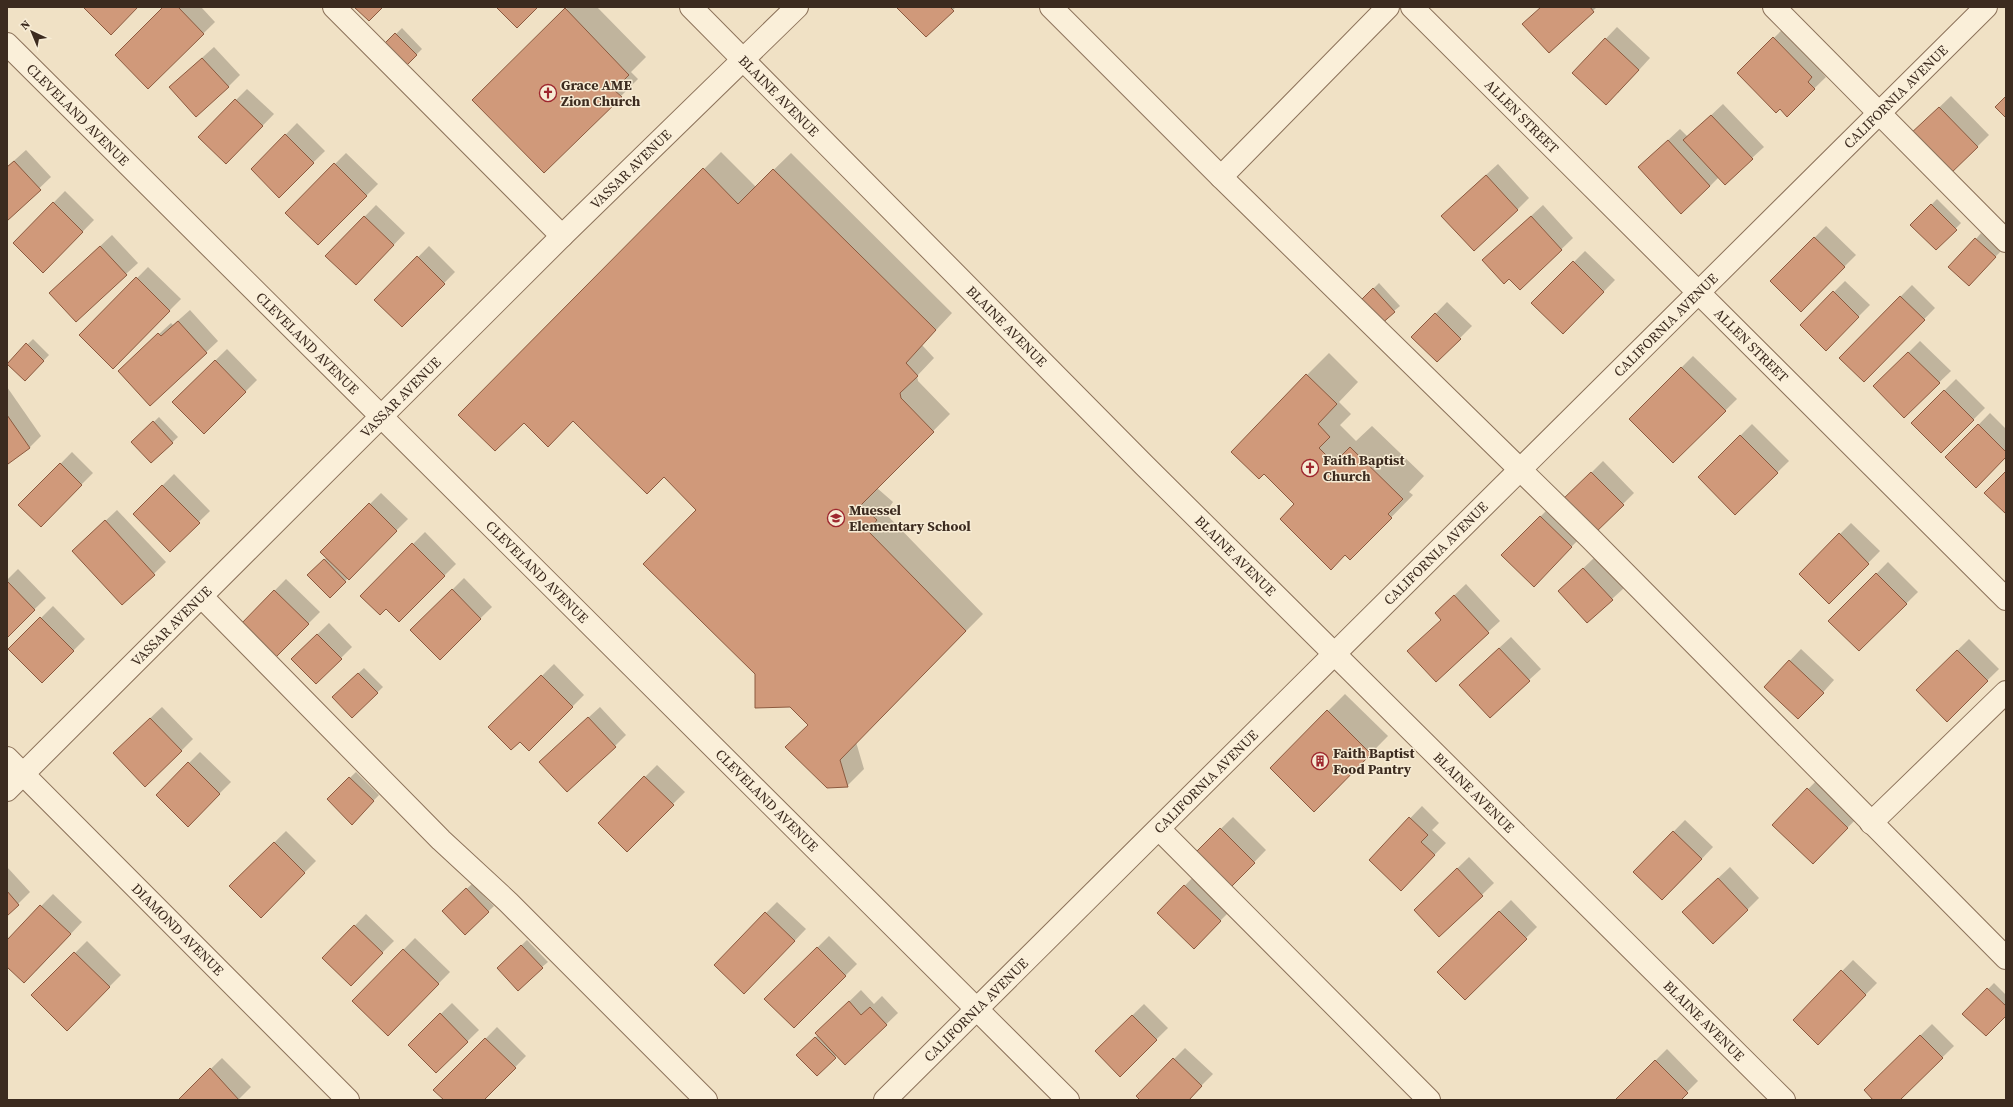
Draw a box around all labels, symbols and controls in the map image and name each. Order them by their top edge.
north arrow [12,12,52,52]
text: N [17,17,33,33]
street label: CALIFORNIA AVENUE [1839,40,1952,153]
street label: BLAINE AVENUE [734,51,824,141]
street label: CLEVELAND AVENUE [22,59,134,170]
place label: Grace AME Zion Church [561,75,641,111]
street label: ALLEN STREET [1480,75,1564,158]
church icon: Grace AME Zion Church [538,83,558,103]
street label: VASSAR AVENUE [585,125,676,213]
street label: CALIFORNIA AVENUE [1609,269,1722,381]
street label: BLAINE AVENUE [962,281,1052,371]
street label: CLEVELAND AVENUE [252,287,363,399]
street label: ALLEN STREET [1710,304,1793,387]
street label: VASSAR AVENUE [356,352,445,442]
place label: Faith Baptist Church [1323,450,1405,486]
church icon: Faith Baptist Church [1300,458,1320,478]
street label: CALIFORNIA AVENUE [1379,497,1492,610]
place label: Muessel Elementary School [849,500,971,536]
school or university icon: Muessel Elementary School [826,508,846,528]
street label: BLAINE AVENUE [1190,511,1281,601]
street label: CLEVELAND AVENUE [481,516,593,627]
street label: VASSAR AVENUE [126,581,216,671]
street label: CALIFORNIA AVENUE [1149,725,1262,838]
place label: Faith Baptist Food Pantry [1333,743,1415,779]
street label: CLEVELAND AVENUE [711,744,823,856]
street label: BLAINE AVENUE [1429,748,1519,837]
building icon: Faith Baptist Food Pantry [1310,751,1330,771]
street label: DIAMOND AVENUE [127,879,228,980]
street label: CALIFORNIA AVENUE [919,953,1033,1066]
street label: BLAINE AVENUE [1659,976,1749,1065]

